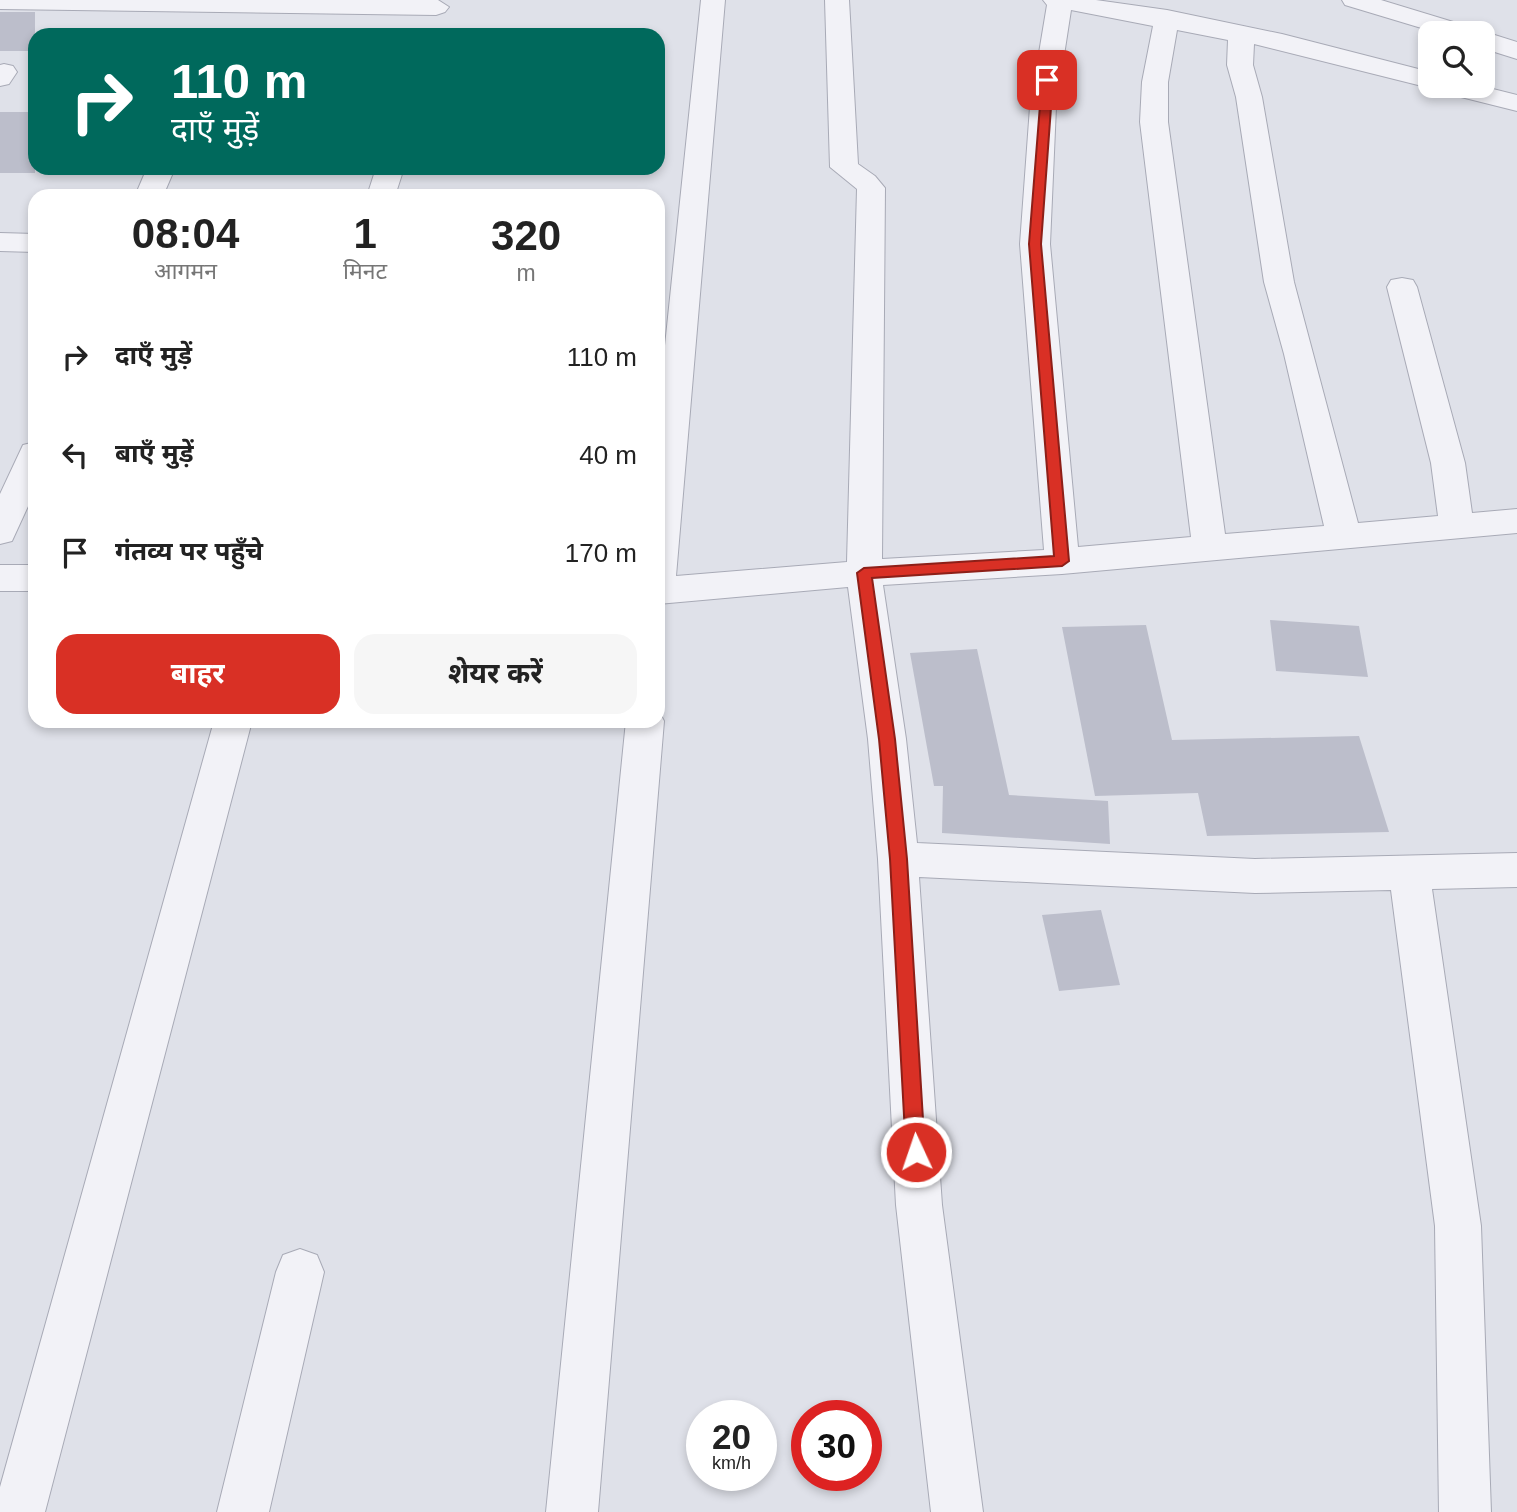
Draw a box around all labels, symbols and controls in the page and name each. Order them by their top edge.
map controls [1418,21,1495,98]
button: search [1418,21,1495,98]
pin [1017,50,1077,110]
text: 110 m [171,54,307,108]
icon: right [56,56,147,147]
icon: arrive [1028,61,1066,99]
text: दाएँ मुड़ें [171,111,259,147]
text: 08:04 [132,210,239,257]
text: 1 [353,210,377,257]
text: 320 [491,212,561,259]
text: आगमन [154,258,217,284]
text: मिनट [343,258,387,284]
text: m [516,260,536,286]
icon: right [56,338,94,376]
text: दाएँ मुड़ें [115,340,192,370]
text: 110 m [567,342,637,372]
icon: left [56,436,94,474]
text: बाएँ मुड़ें [115,438,194,468]
text: 40 m [579,440,637,470]
icon: arrive [56,534,94,572]
text: गंतव्य पर पहुँचे [115,536,263,566]
text: 170 m [565,538,637,568]
button: बाहर [56,634,340,714]
button: शेयर करें [354,634,637,714]
position arrow [879,1115,953,1189]
speed limit sign: 30 [791,1400,882,1491]
text: 20 [712,1417,751,1456]
text: km/h [712,1453,751,1473]

